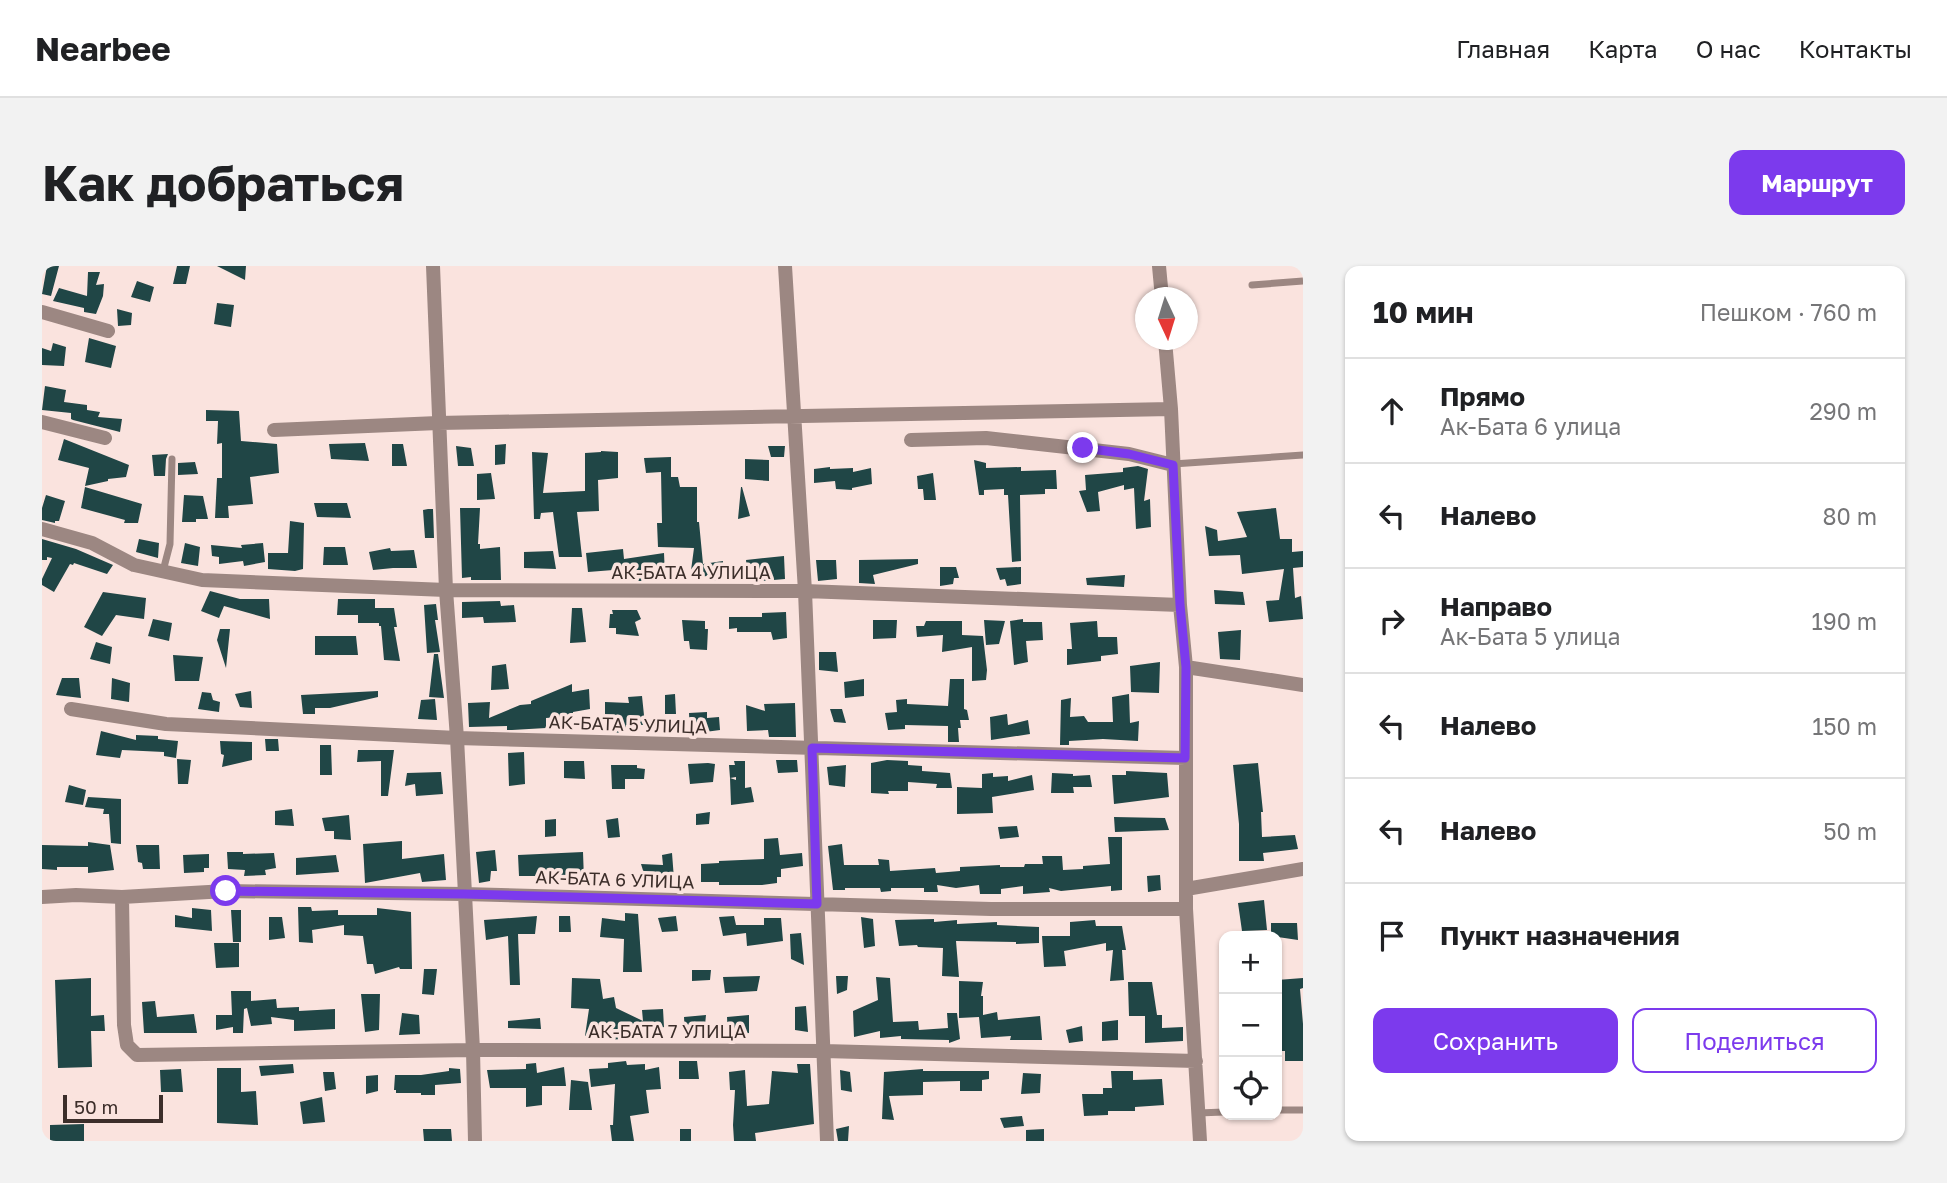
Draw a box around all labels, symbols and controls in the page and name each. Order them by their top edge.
text: Nearbee [35,29,171,68]
text: Главная [1456,34,1550,63]
text: Карта [1588,34,1658,63]
text: О нас [1696,34,1761,63]
text: Контакты [1799,34,1912,63]
button: Маршрут [1729,150,1905,215]
text: Как добраться [42,153,404,212]
north arrow [1135,287,1198,350]
text: 10 мин [1373,294,1474,330]
text: Пешком · 760 m [1700,298,1877,326]
text: Прямо [1440,381,1525,412]
icon: ahead [1373,392,1411,430]
text: 290 m [1809,397,1877,425]
text: Ак-Бата 6 улица [1440,412,1621,440]
route end [1067,432,1098,463]
icon: left [1373,497,1411,535]
text: Налево [1440,500,1536,531]
text: 80 m [1823,502,1877,530]
street label: АК-БАТА 4 УЛИЦА [611,561,771,583]
text: Направо [1440,591,1552,622]
icon: right [1373,602,1411,640]
text: 190 m [1812,607,1877,635]
text: Ак-Бата 5 улица [1440,622,1621,650]
icon: left [1373,707,1411,745]
street label: АК-БАТА 5 УЛИЦА [548,710,708,738]
text: Налево [1440,710,1536,741]
text: 150 m [1812,712,1877,740]
icon: left [1373,812,1411,850]
text: Налево [1440,815,1536,846]
text: 50 m [1823,817,1877,845]
street label: АК-БАТА 6 УЛИЦА [535,865,695,893]
route start [210,875,241,906]
icon: arrive [1373,917,1411,955]
text: Пункт назначения [1440,920,1680,951]
map controls [1219,931,1282,1120]
button: + [1219,931,1282,994]
button: − [1219,994,1282,1057]
button: Сохранить [1373,1008,1618,1073]
button: Поделиться [1632,1008,1877,1073]
street label: АК-БАТА 7 УЛИЦА [588,1020,746,1042]
button: locate [1219,1057,1282,1120]
scale bar [63,1092,163,1124]
text: 50 m [74,1095,118,1118]

